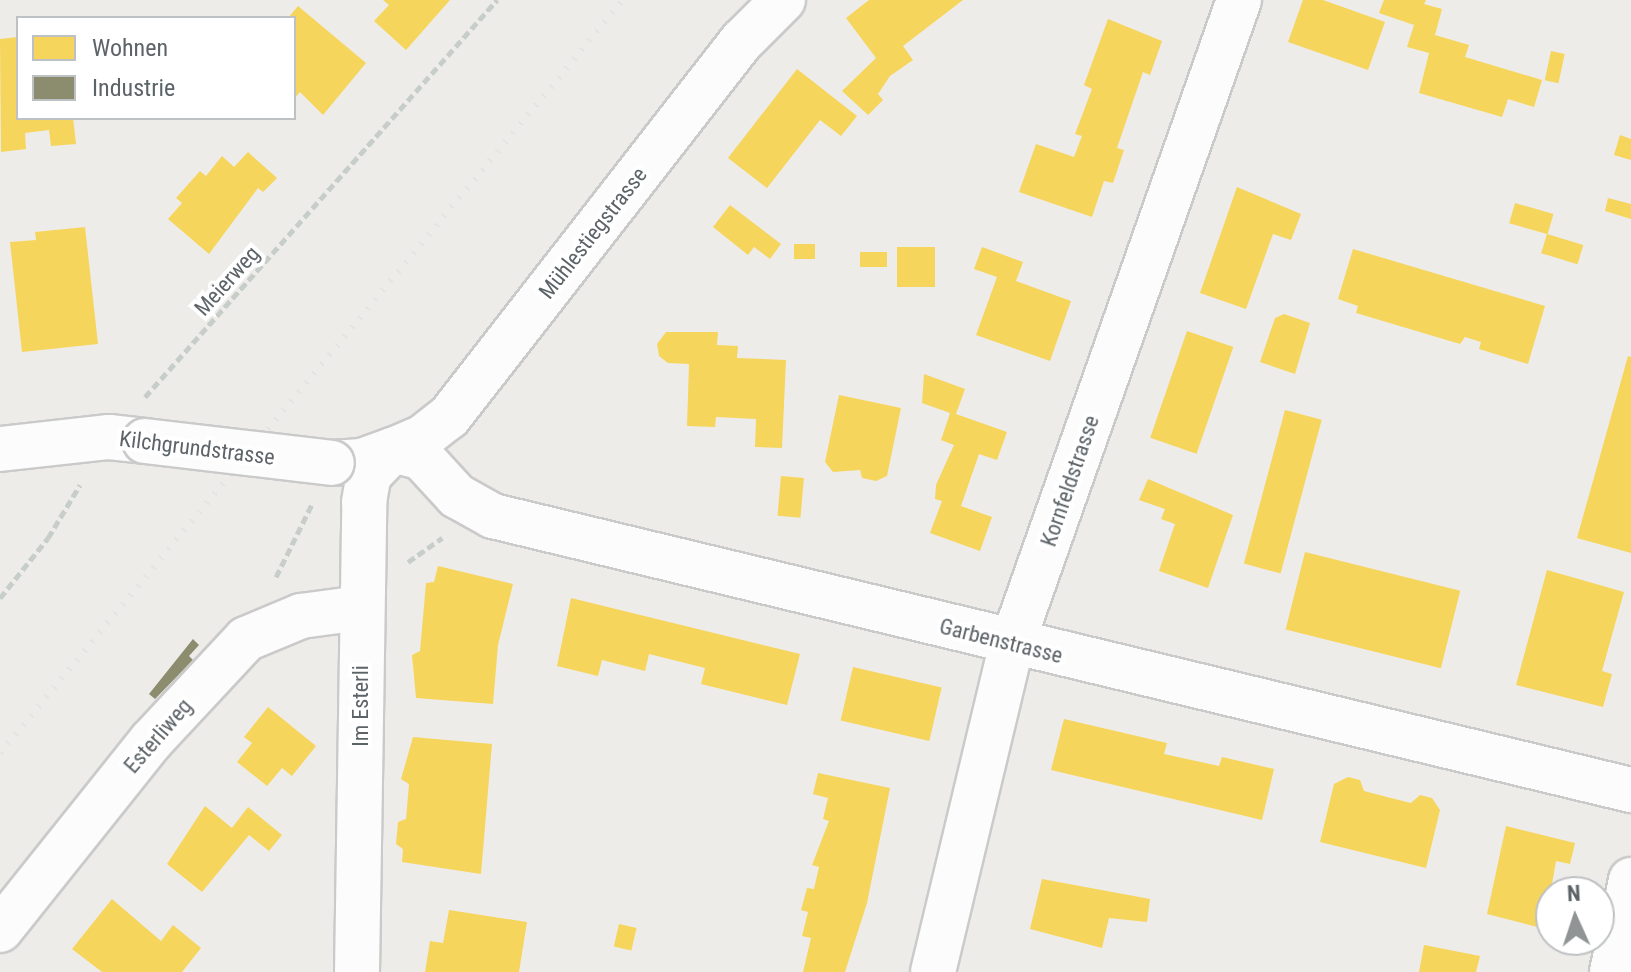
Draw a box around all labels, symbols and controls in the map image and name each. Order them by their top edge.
legend [16,16,296,120]
text: Wohnen [92,34,168,62]
text: Industrie [92,74,175,102]
street label: Mühlestiegstrasse [533,162,653,304]
street label: Meierweg [189,241,265,321]
street label: Kornfeldstrasse [1035,412,1105,550]
street label: Kilchgrundstrasse [118,425,276,471]
street label: Garbenstrasse [937,613,1065,669]
street label: Im Esterli [348,665,374,747]
street label: Esterliweg [118,693,198,779]
north arrow [1535,876,1615,956]
text: N [1566,881,1581,906]

